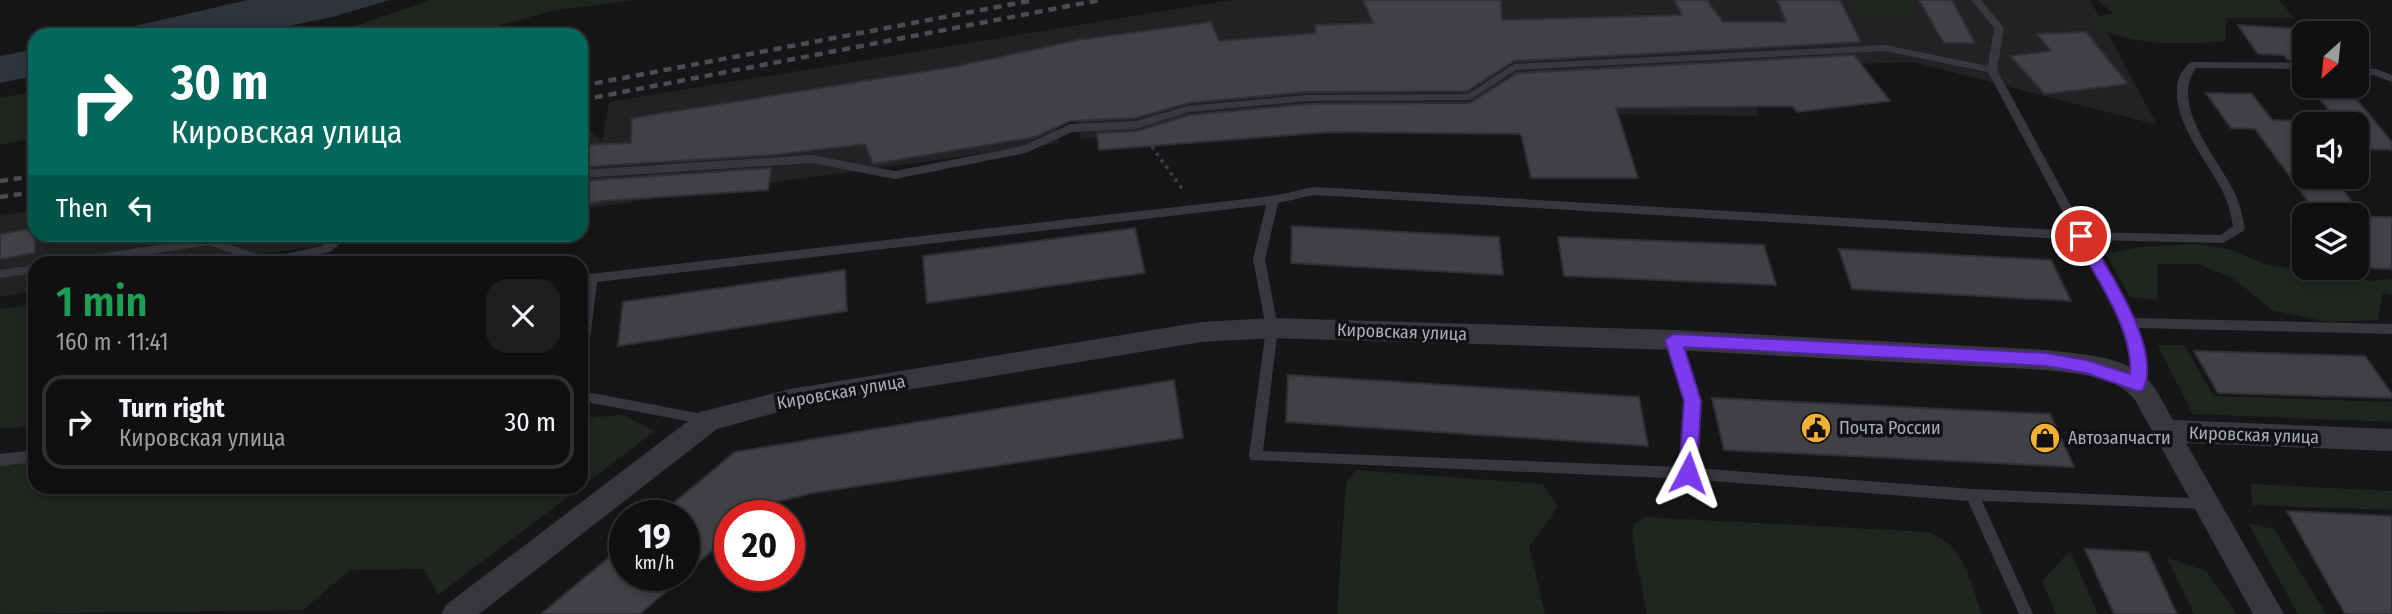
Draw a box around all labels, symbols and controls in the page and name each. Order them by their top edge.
north arrow [2292,21,2370,98]
map controls [2292,21,2369,280]
text: 30 m [171,53,269,112]
icon: right [56,56,147,147]
button: sound [2292,112,2369,189]
text: Кировская улица [171,113,403,151]
icon: left [122,189,160,227]
text: Then [56,193,108,224]
button: layers [2292,203,2369,280]
pin [2051,206,2111,266]
icon: arrive [2062,217,2100,255]
text: 1 min [56,277,147,327]
button: close [486,279,560,353]
street label: Кировская улица [1337,319,1468,345]
text: 160 m · 11:41 [56,328,168,356]
street label: Кировская улица [775,370,907,414]
text: Turn right [119,393,225,424]
icon: right [60,403,98,441]
text: 30 m [505,407,556,438]
public building icon: Почта России [1799,411,1833,445]
place label: Почта России [1839,417,1941,439]
shop icon: Автозапчасти [2028,421,2062,455]
street label: Кировская улица [2189,422,2320,448]
text: Кировская улица [119,424,285,452]
place label: Автозапчасти [2068,427,2171,449]
position arrow [1651,436,1725,510]
speed limit sign: 20 [714,500,805,591]
text: 19 [638,515,671,557]
text: km/h [634,552,675,574]

